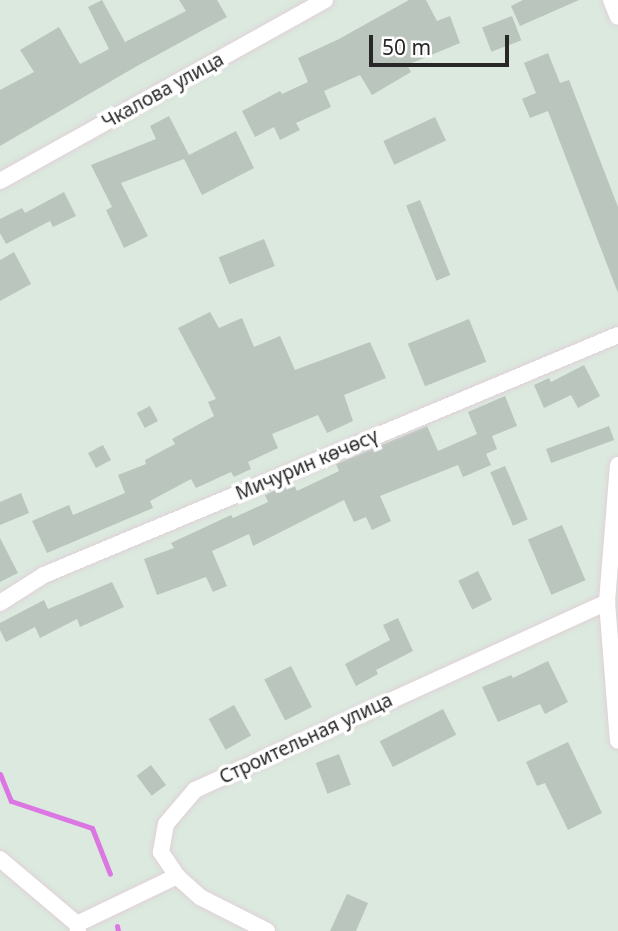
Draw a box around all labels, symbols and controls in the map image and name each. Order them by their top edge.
scale bar [373,21,513,65]
text: 50 m [382,33,431,61]
street label: Чкалова улица [98,48,228,134]
street label: Мичурин көчөсү [232,425,382,505]
street label: Строительная улица [216,689,396,789]

